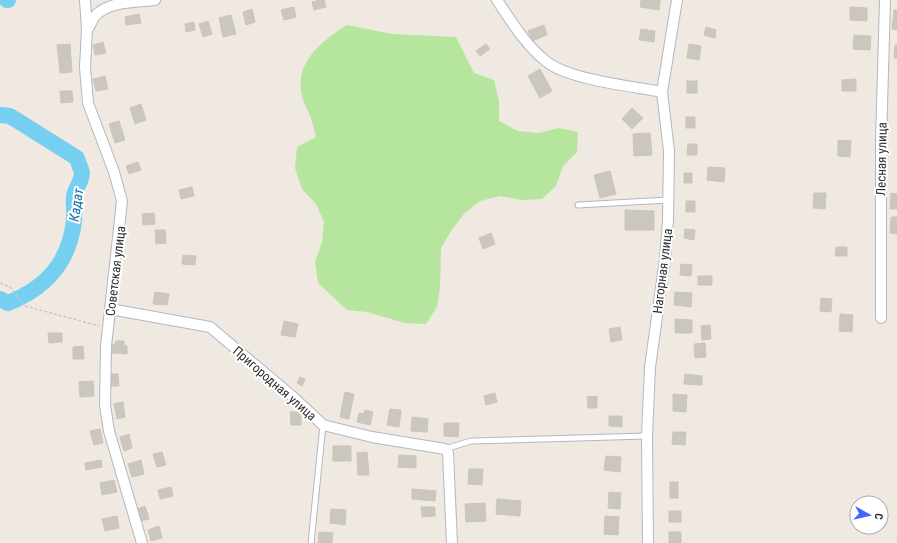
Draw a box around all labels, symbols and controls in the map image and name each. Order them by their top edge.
street label: Лесная улица [873,122,890,196]
water label: Кадат [66,187,86,223]
street label: Советская улица [103,225,128,317]
street label: Нагорная улица [650,228,675,314]
street label: Пригородная улица [230,343,319,424]
north arrow [849,495,889,535]
text: С [872,512,885,520]

